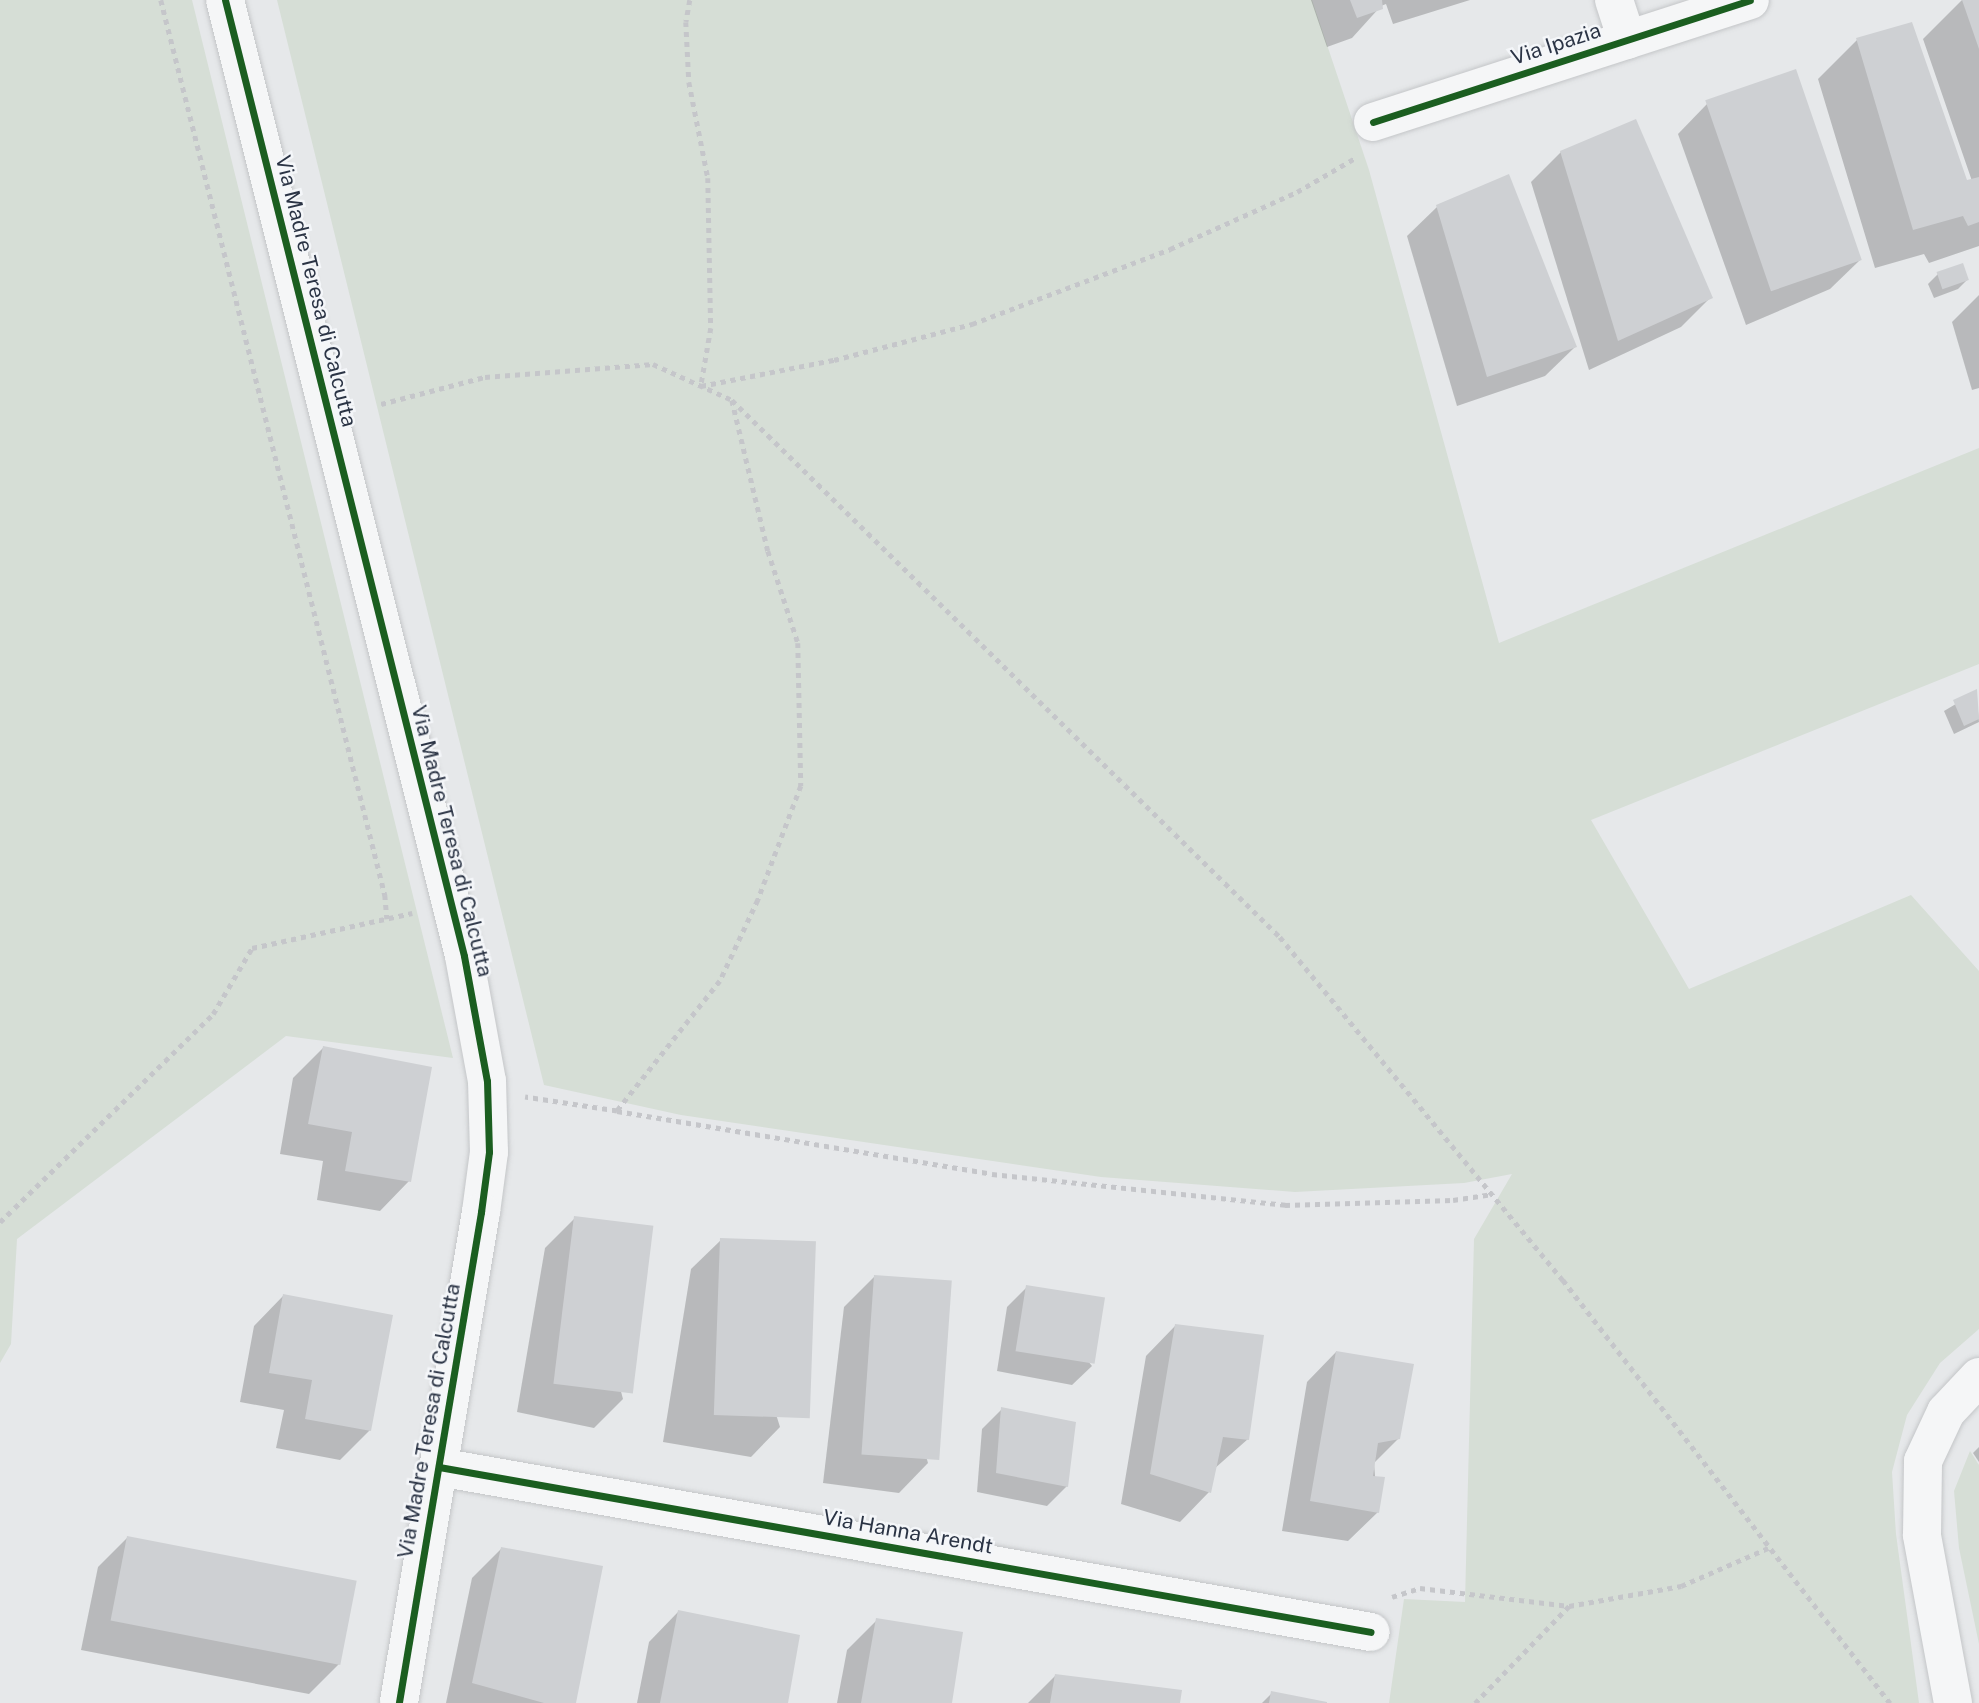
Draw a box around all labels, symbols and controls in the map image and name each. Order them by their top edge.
street label: Via Ipazia [1508,18,1604,70]
street label: Via Madre Teresa di Calcutta [270,153,362,429]
street label: Via Madre Teresa di Calcutta [406,703,498,979]
street label: Via Madre Teresa di Calcutta [392,1281,466,1561]
street label: Via Hanna Arendt [821,1505,995,1559]

